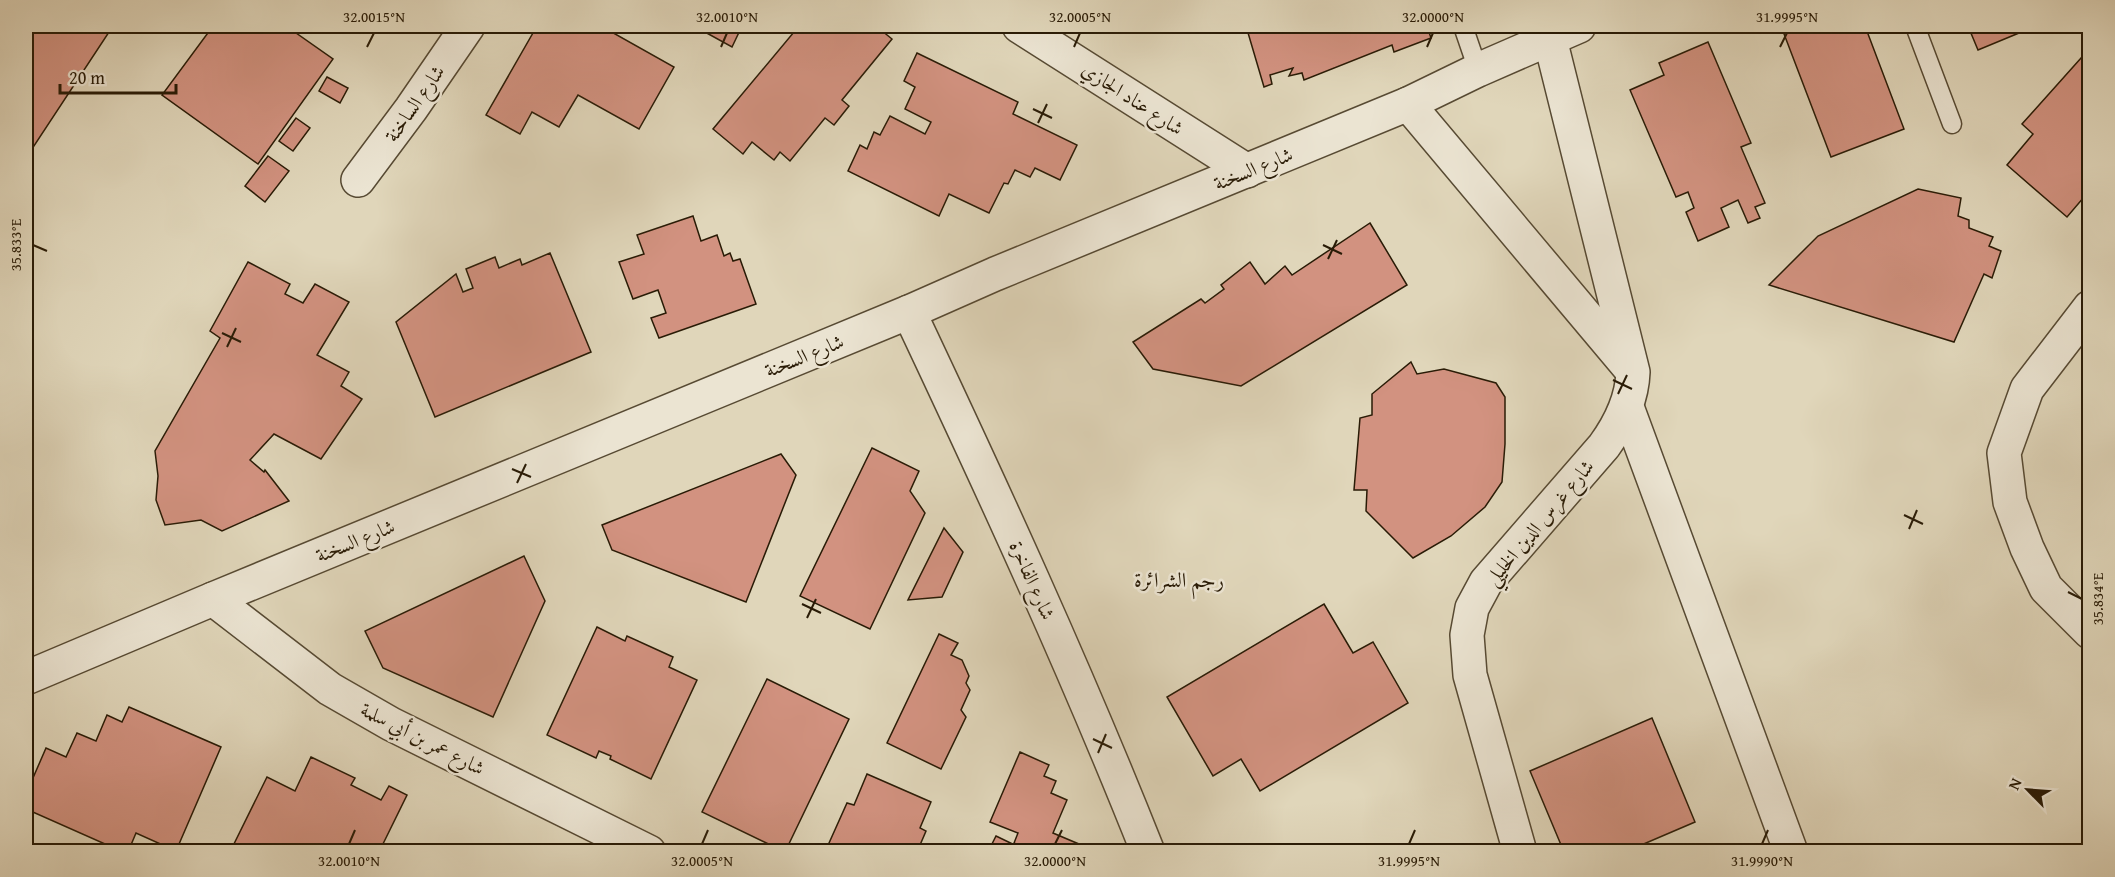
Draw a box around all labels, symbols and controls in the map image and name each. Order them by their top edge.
text: 32.0015°N [343,6,405,27]
text: 32.0010°N [696,6,758,27]
text: 32.0005°N [1049,6,1111,27]
text: 32.0000°N [1402,6,1464,27]
text: 31.9995°N [1756,6,1818,27]
street label: شارع عناد الجازي [1074,54,1190,145]
scale bar [60,57,176,95]
street label: شارع الساخنة [377,58,455,150]
text: 20 m [69,64,105,91]
street label: شارع السخنة [1209,139,1298,201]
text: 35.833°E [5,218,26,271]
street label: شارع السخنة [760,326,849,388]
street label: شارع غرس الدين الخليلي [1477,453,1605,595]
street label: شارع السخنة [311,511,400,573]
street label: شارع الفاخرة [999,536,1063,626]
district label: رجم الشرائرة [1134,564,1224,600]
text: 35.834°E [2087,572,2108,625]
street label: شارع عمر بن أبي سلمة [354,694,490,785]
north arrow [1998,760,2058,820]
text: N [2001,773,2028,794]
text: 32.0010°N [318,850,380,871]
text: 32.0005°N [671,850,733,871]
text: 32.0000°N [1024,850,1086,871]
text: 31.9995°N [1378,850,1440,871]
text: 31.9990°N [1731,850,1793,871]

